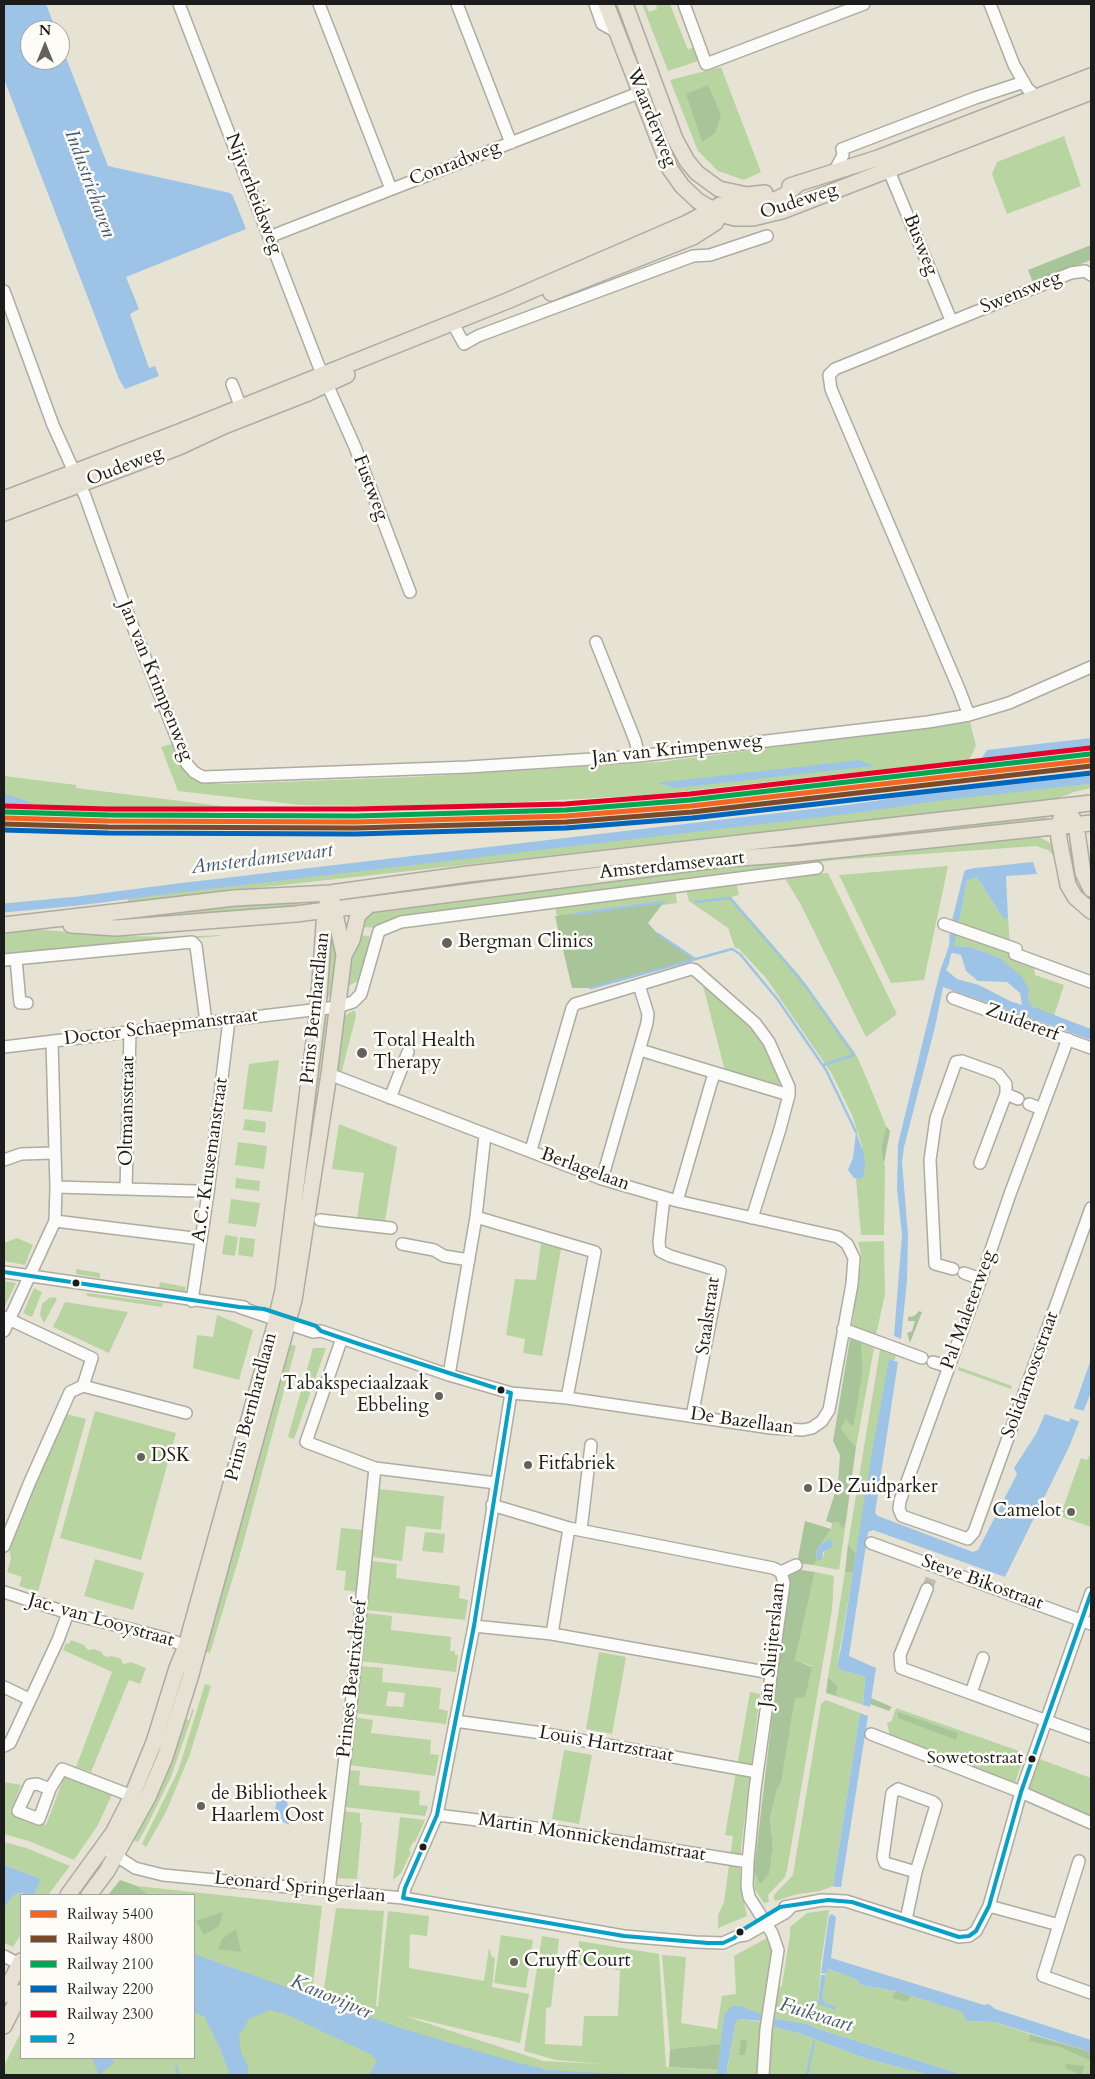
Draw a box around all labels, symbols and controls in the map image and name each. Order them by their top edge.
north arrow [20,20,70,70]
text: N [39,21,51,40]
street label: Waarderweg [621,65,681,171]
water label: Industriehaven [58,127,120,241]
street label: Nijverheidsweg [220,130,286,258]
street label: Conradweg [406,136,504,192]
street label: Oudeweg [757,179,841,225]
street label: Busweg [897,211,943,279]
street label: Swensweg [977,267,1065,319]
street label: Oudeweg [84,442,166,492]
street label: Fustweg [347,452,393,524]
street label: Jan van Krimpenweg [112,598,198,764]
street label: Jan van Krimpenweg [591,730,763,770]
water label: Amsterdamsevaart [190,839,334,881]
street label: Amsterdamsevaart [598,847,746,885]
street label: Prins Bernhardlaan [297,931,335,1085]
place label: Bergman Clinics [458,932,593,954]
marker: Bergman Clinics [440,936,454,950]
street label: Zuidererf [982,999,1062,1047]
street label: Doctor Schaepmanstraat [63,1005,259,1051]
place label: Total Health Therapy [373,1031,475,1075]
marker: Total Health Therapy [355,1046,369,1060]
street label: Oltmansstraat [116,1056,140,1166]
street label: A.C. Krusemanstraat [188,1076,234,1244]
street label: Berlagelaan [537,1143,633,1197]
street label: Pal Maleterweg [937,1247,1001,1373]
street label: Staalstraat [692,1276,726,1356]
unlabelled marker [71,1278,81,1288]
street label: Solidarnoscstraat [998,1309,1064,1441]
street label: Prins Bernhardlaan [221,1330,283,1484]
place label: Tabakspeciaalzaak Ebbeling [283,1374,429,1418]
unlabelled marker [496,1385,506,1395]
marker: Tabakspeciaalzaak Ebbeling [433,1390,445,1402]
street label: De Bazellaan [689,1403,795,1441]
place label: DSK [151,1446,190,1468]
marker: DSK [135,1451,147,1463]
place label: Fitfabriek [538,1454,615,1476]
marker: Fitfabriek [522,1459,534,1471]
place label: De Zuidparker [818,1477,938,1499]
marker: De Zuidparker [802,1482,814,1494]
place label: Camelot [992,1501,1061,1523]
marker: Camelot [1065,1506,1077,1518]
street label: Steve Bikostraat [918,1550,1046,1616]
street label: Jan Sluijterslaan [755,1581,791,1709]
street label: Jac. van Looystraat [25,1589,177,1653]
street label: Prinses Beatrixdreef [333,1599,373,1759]
street label: Louis Hartzstraat [537,1722,675,1768]
place label: Sowetostraat [927,1748,1023,1770]
marker: Sowetostraat [1027,1754,1037,1764]
place label: de Bibliotheek Haarlem Oost [211,1784,328,1828]
marker: de Bibliotheek Haarlem Oost [195,1800,207,1812]
street label: Martin Monnickendamstraat [477,1809,707,1867]
unlabelled marker [418,1842,428,1852]
street label: Leonard Springerlaan [213,1868,387,1908]
legend [20,1894,195,2059]
text: Railway 5400 [67,1904,153,1924]
unlabelled marker [735,1927,745,1937]
text: Railway 4800 [67,1929,153,1949]
place label: Cruyff Court [524,1951,631,1973]
text: Railway 2100 [67,1954,153,1974]
marker: Cruyff Court [508,1956,520,1968]
water label: Kanovijver [287,1970,375,2026]
text: Railway 2200 [67,1979,153,1999]
water label: Fuikvaart [777,1994,855,2038]
text: Railway 2300 [67,2004,153,2024]
text: 2 [67,2029,75,2049]

